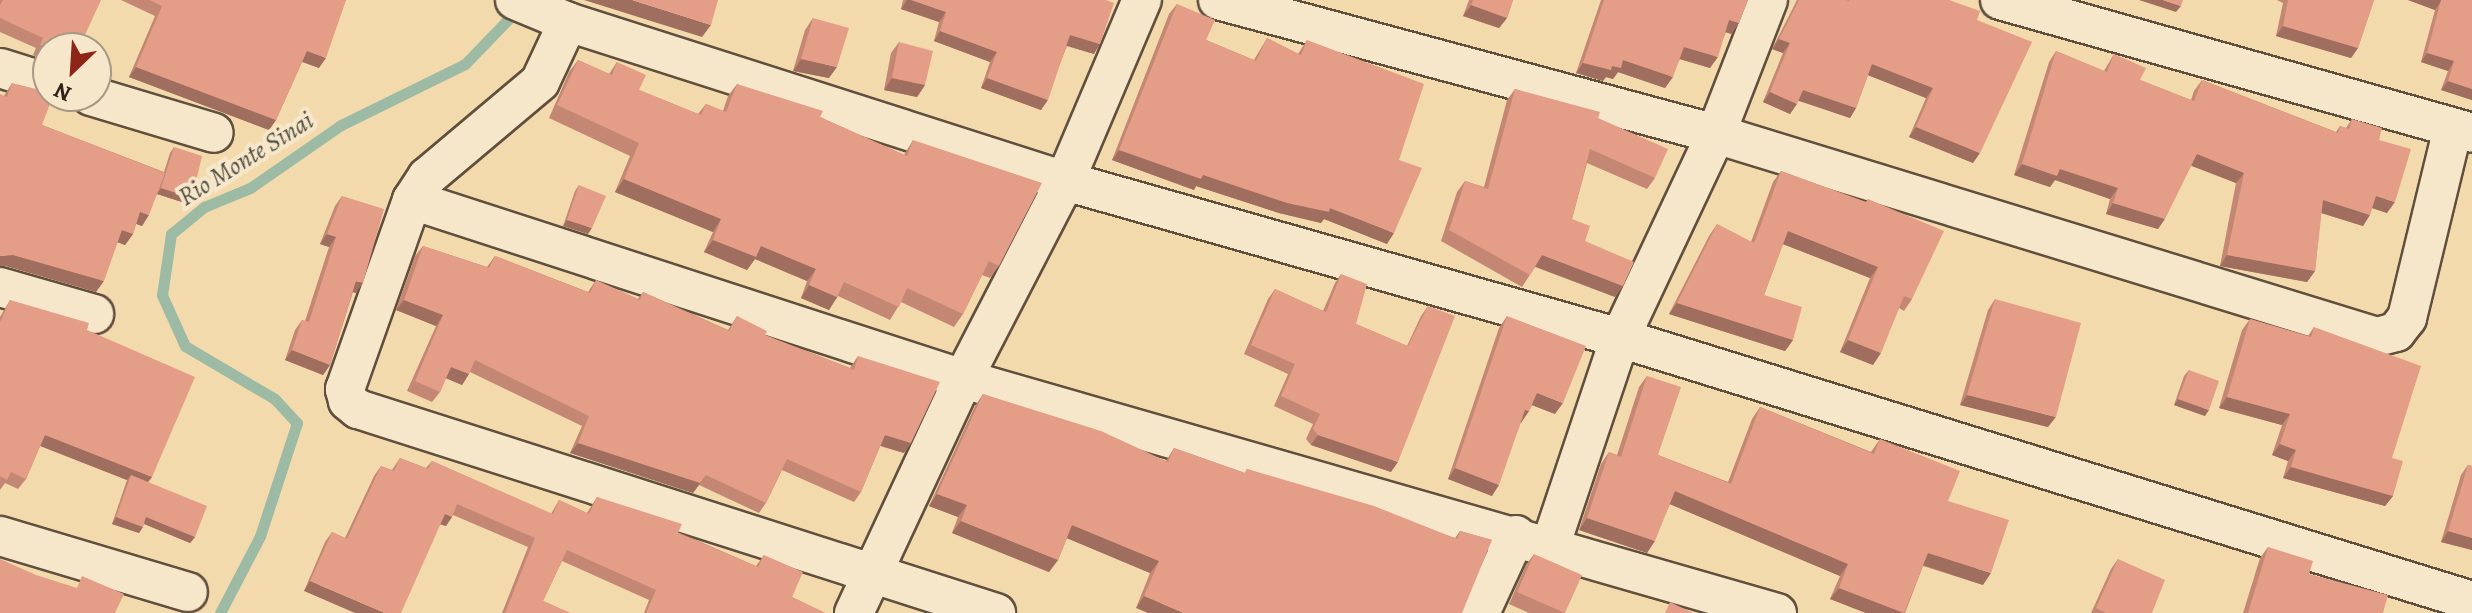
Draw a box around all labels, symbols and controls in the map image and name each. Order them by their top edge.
north arrow [32,32,112,112]
text: N [49,75,76,109]
water label: Rio Monte Sinai [173,105,319,213]

